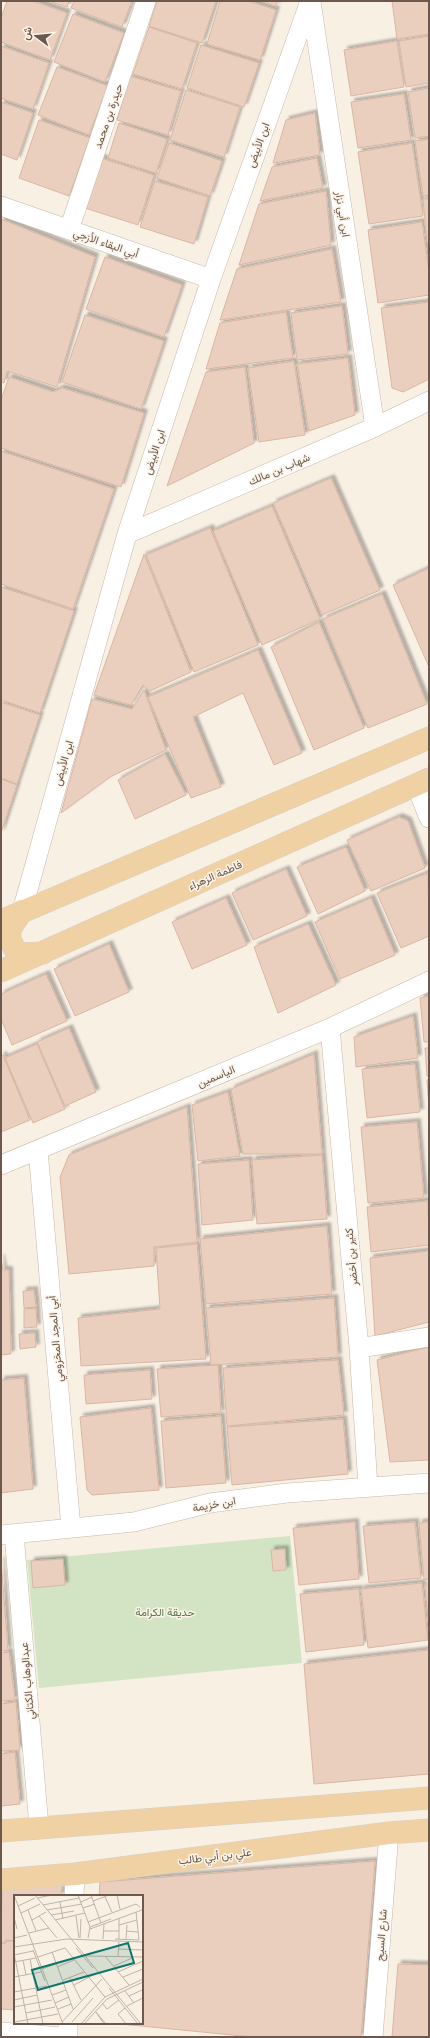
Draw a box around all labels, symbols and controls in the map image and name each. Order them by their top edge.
north arrow [16,16,56,56]
text: ش [17,25,35,42]
street label: حيدرة بن محمد [89,81,126,150]
street label: ابن الأبيض [243,120,273,169]
street label: ابن أبي نزار [329,189,355,238]
street label: أبي البقاء الأزجي [70,224,141,264]
street label: ابن الأبيض [139,427,168,476]
street label: شهاب بن مالك [246,449,312,488]
street label: ابن الأبيض [49,738,76,787]
street label: فاطمة الزهراء [186,856,244,893]
street label: الياسمين [195,1061,237,1090]
street label: كثير بن أخضر [340,1227,361,1288]
street label: أبي المجد المخزومي [43,1294,69,1383]
street label: ابن خزيمة [191,1492,237,1515]
park label: حديقة الكرامة [135,1604,195,1619]
street label: عبدالوهاب الكتاني [16,1641,40,1720]
street label: علي بن أبي طالب [178,1844,253,1870]
inset map [14,1895,143,2024]
street label: شارع السيح [371,1908,391,1962]

